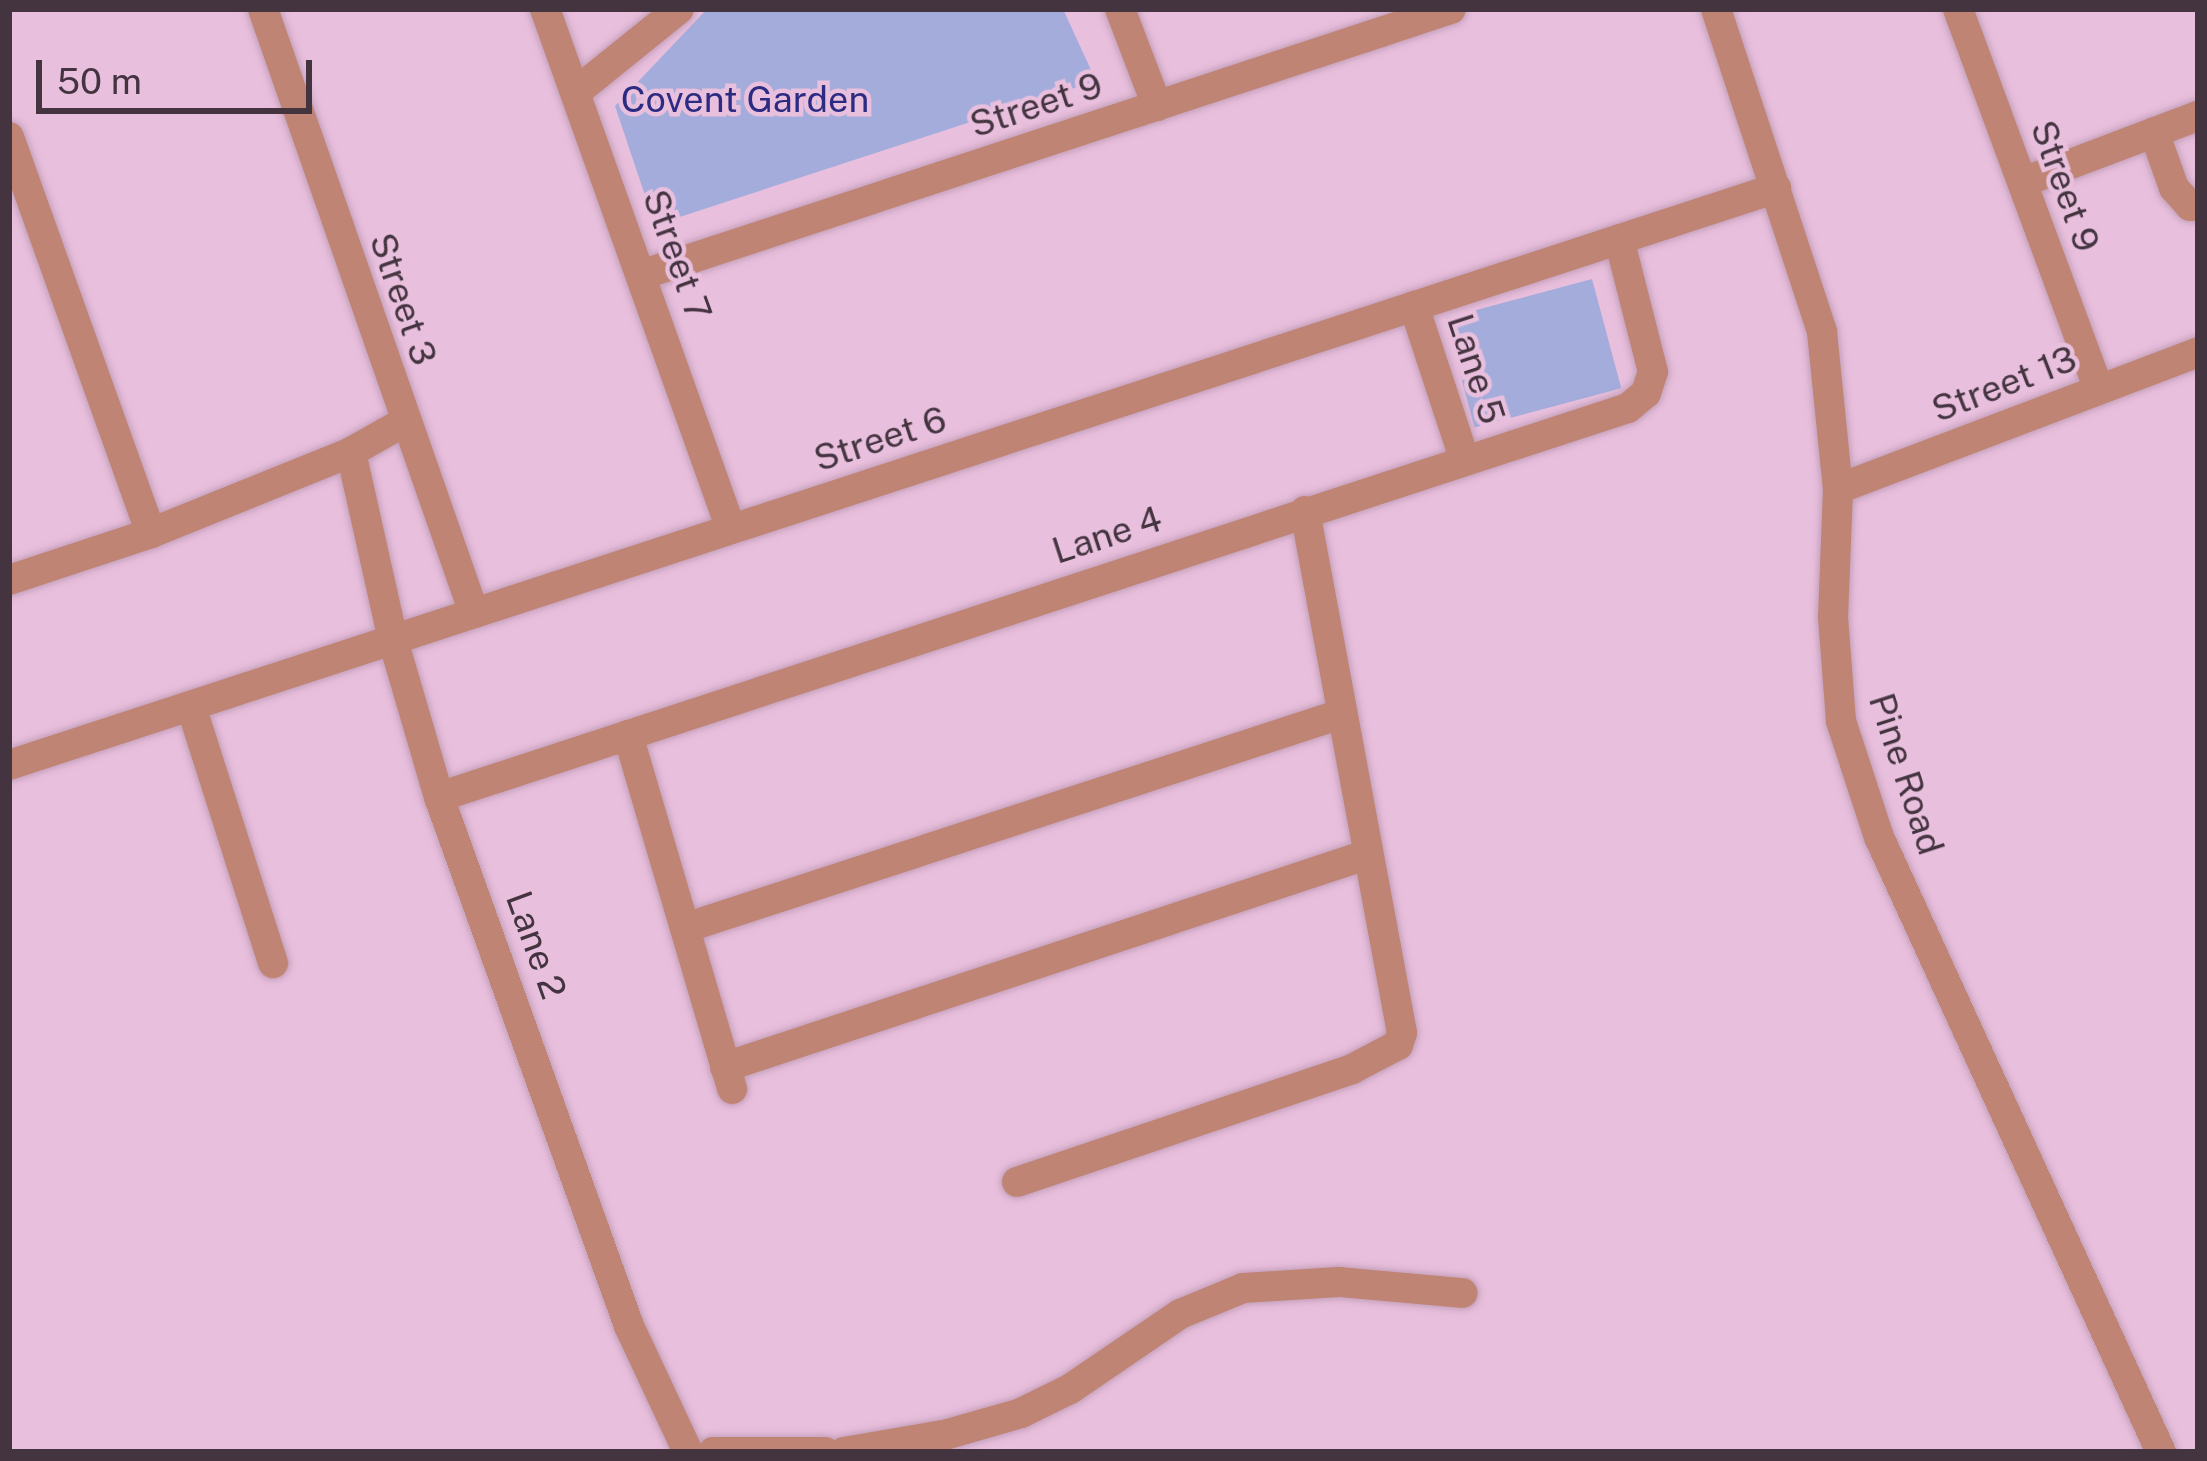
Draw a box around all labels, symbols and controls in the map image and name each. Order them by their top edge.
scale bar [42,36,318,110]
text: 50 m [57,60,142,102]
street label: Street 9 [964,63,1108,147]
park label: Covent Garden [621,78,869,122]
street label: Street 9 [2021,115,2109,257]
street label: Street 7 [634,184,720,326]
street label: Street 3 [360,227,446,371]
street label: Lane 5 [1438,309,1514,429]
street label: Street 13 [1926,337,2082,431]
street label: Street 6 [809,397,951,481]
street label: Lane 4 [1047,497,1167,573]
street label: Pine Road [1860,688,1952,860]
street label: Lane 2 [497,885,575,1005]

